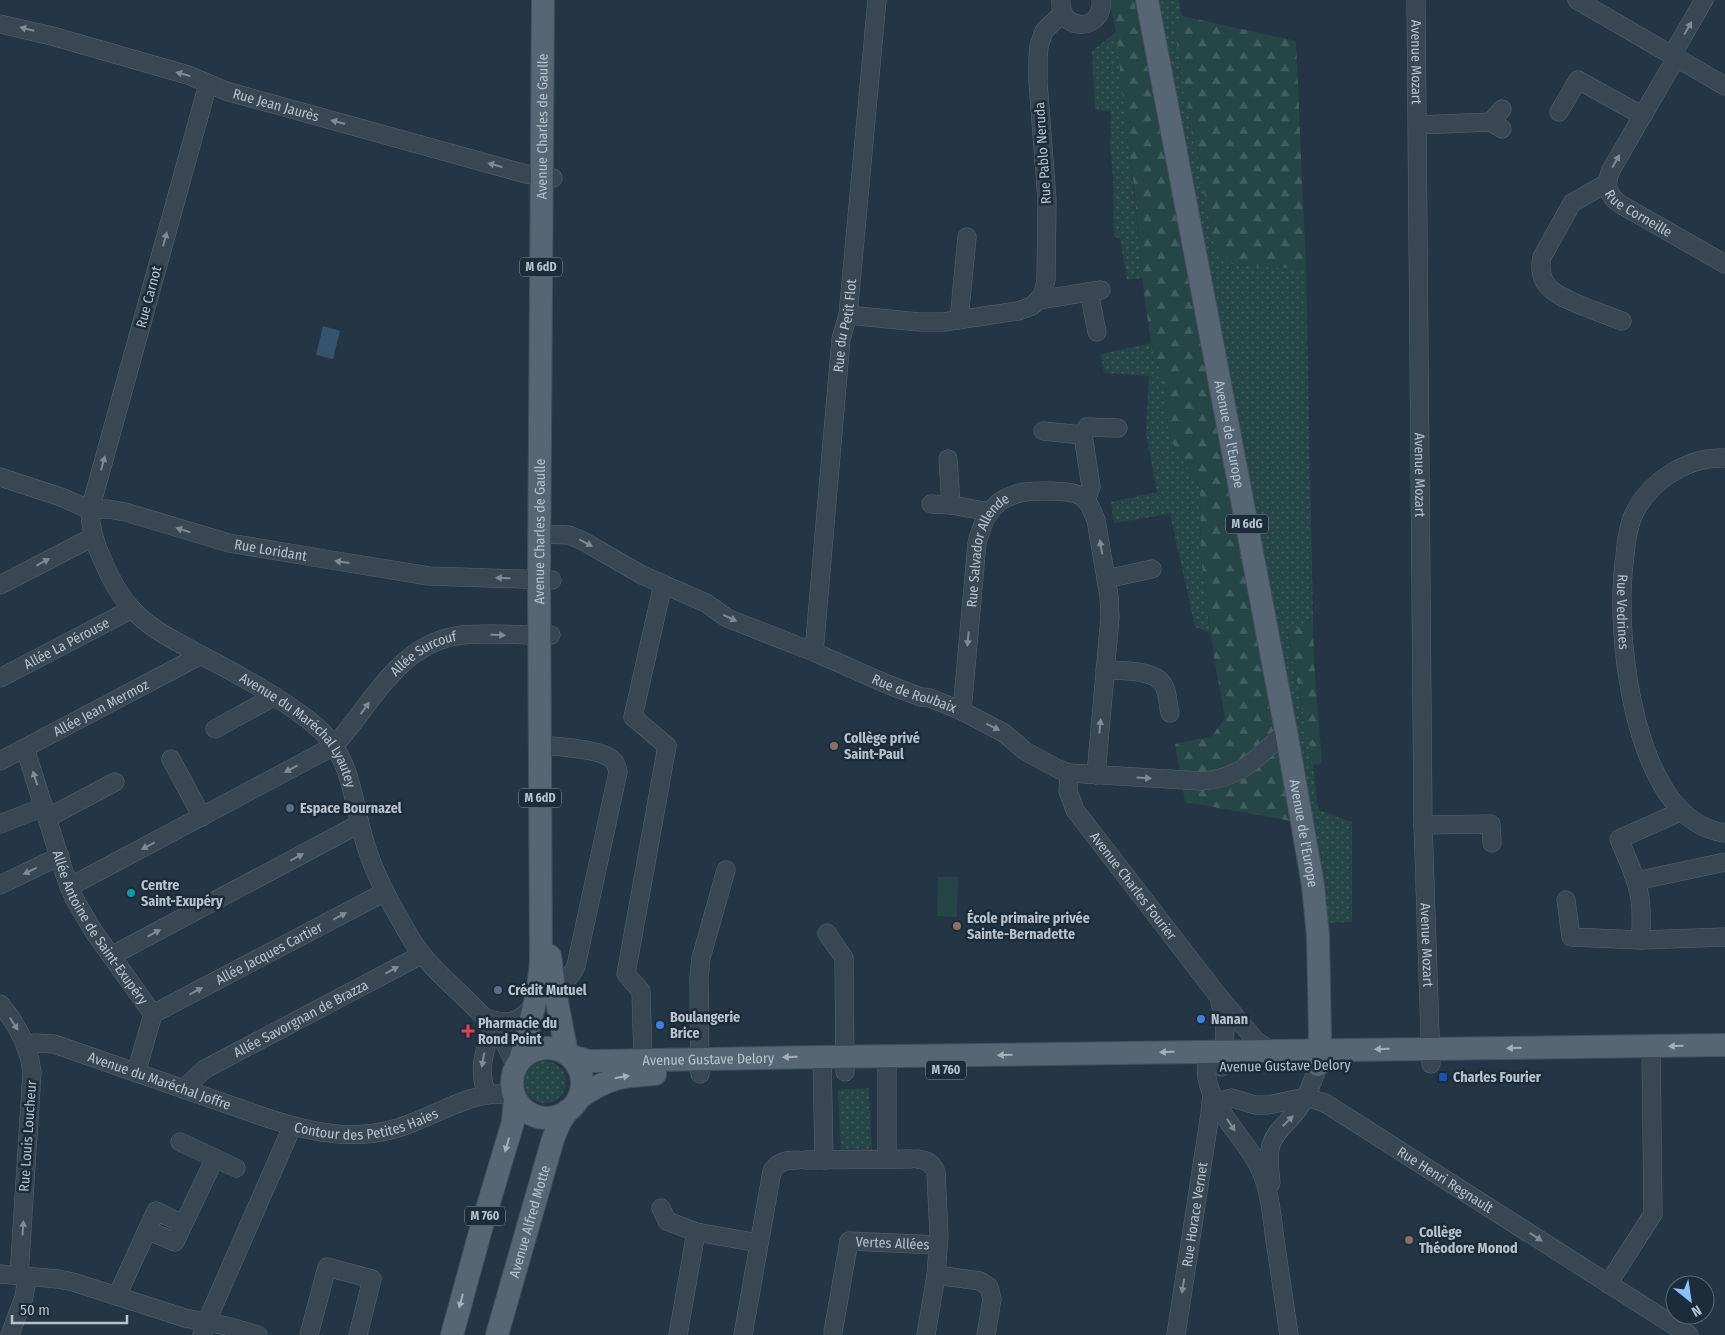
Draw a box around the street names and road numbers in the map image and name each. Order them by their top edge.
street label: Avenue Mozart [1408,20,1425,105]
street label: Avenue Charles de Gaulle [533,53,551,199]
street label: Rue Jean Jaurès [231,85,321,125]
street label: Rue Pablo Neruda [1031,101,1055,205]
street label: Rue Corneille [1601,187,1675,241]
road number: M 6dD [520,258,562,276]
street label: Rue Carnot [133,264,165,330]
street label: Rue du Petit Flot [830,278,860,373]
street label: Avenue de l'Europe [1211,379,1248,490]
street label: Avenue Mozart [1411,433,1429,518]
street label: Avenue Charles de Gaulle [530,458,548,604]
street label: Rue Salvador Allende [963,490,1012,608]
road number: M 6dG [1226,514,1268,534]
street label: Rue Loridant [233,536,309,564]
street label: Rue Vedrines [1613,574,1633,650]
street label: Allée La Pérouse [21,614,112,673]
street label: Allée Surcouf [386,627,459,679]
street label: Avenue du Maréchal Lyautey [237,669,360,790]
street label: Rue de Roubaix [869,670,960,717]
street label: Allée Jean Mermoz [50,675,152,740]
street label: Avenue de l'Europe [1286,778,1322,889]
road number: M 6dD [519,788,561,808]
street label: Avenue Charles Fourier [1086,828,1181,943]
street label: Allée Antoine de Saint-Exupéry [49,848,152,1008]
street label: Avenue Mozart [1417,902,1437,988]
street label: Allée Jacques Cartier [213,918,325,988]
street label: Allée Savorgnan de Brazza [231,976,371,1061]
street label: Avenue du Maréchal Joffre [86,1048,233,1113]
street label: Avenue Gustave Delory [642,1049,775,1069]
street label: Avenue Gustave Delory [1219,1056,1352,1076]
road number: M 760 [926,1060,966,1080]
street label: Rue Louis Loucheur [16,1080,40,1192]
street label: Contour des Petites Haies [293,1104,441,1143]
street label: Rue Henri Regnault [1394,1143,1497,1217]
street label: Rue Horace Vernet [1178,1160,1211,1268]
street label: Avenue Alfred Motte [505,1163,554,1280]
road number: M 760 [465,1206,505,1226]
street label: Vertes Allées [855,1233,930,1253]

